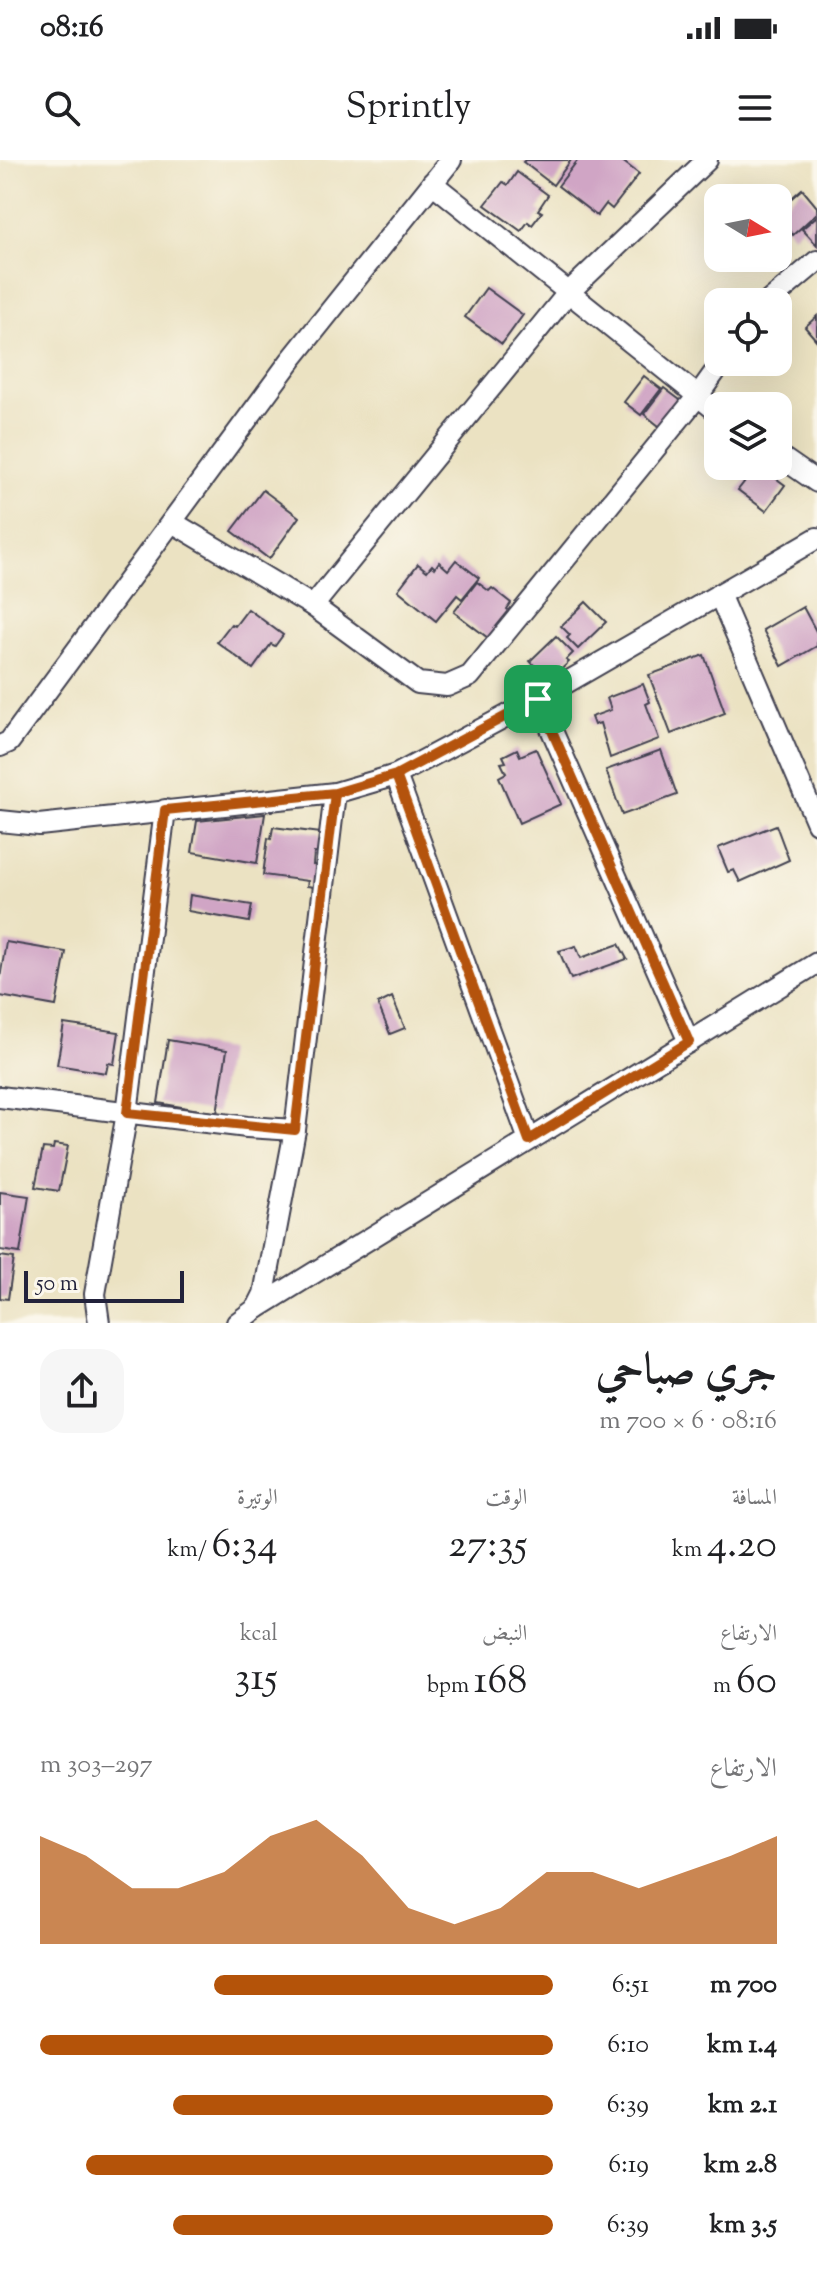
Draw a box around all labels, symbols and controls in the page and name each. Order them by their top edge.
text: 08:16 [40,7,104,50]
text: Sprintly [346,82,472,134]
icon: search [40,86,84,130]
icon: menu [733,86,777,130]
north arrow [704,184,792,272]
map controls [704,184,792,480]
button: locate [704,288,792,376]
button: layers [704,392,792,480]
pin [504,665,572,733]
icon: arrive [516,677,560,721]
scale bar [24,1267,184,1303]
text: 50 m [36,1269,78,1301]
text: جري صباحي [596,1341,777,1404]
button: share [40,1349,124,1433]
text: 08:16 · 6 × 700 m [599,1403,777,1440]
text: الوتيرة [237,1483,278,1515]
text: الوقت [485,1483,527,1515]
text: المسافة [732,1483,777,1515]
text: 6:34 [211,1518,278,1575]
text: 27:35 [448,1518,527,1575]
text: 4.20 [707,1518,777,1575]
text: /km [167,1535,211,1567]
text: km [672,1535,707,1567]
text: kcal [240,1619,278,1651]
text: النبض [482,1619,527,1651]
text: الارتفاع [720,1619,777,1651]
text: 315 [234,1651,278,1708]
text: 168 [474,1654,527,1711]
text: 60 [736,1654,777,1711]
text: bpm [427,1671,474,1703]
text: m [713,1671,736,1703]
text: 297–303 m [40,1747,152,1784]
text: الارتفاع [710,1751,777,1788]
text: 6:51 [612,1967,649,2004]
text: 700 m [710,1967,777,2004]
text: 6:10 [607,2027,649,2064]
text: 1.4 km [707,2027,777,2064]
text: 6:39 [607,2087,649,2124]
text: 2.1 km [708,2087,777,2124]
text: 6:19 [608,2147,649,2184]
text: 2.8 km [704,2147,777,2184]
text: 6:39 [607,2207,649,2244]
text: 3.5 km [710,2207,777,2244]

